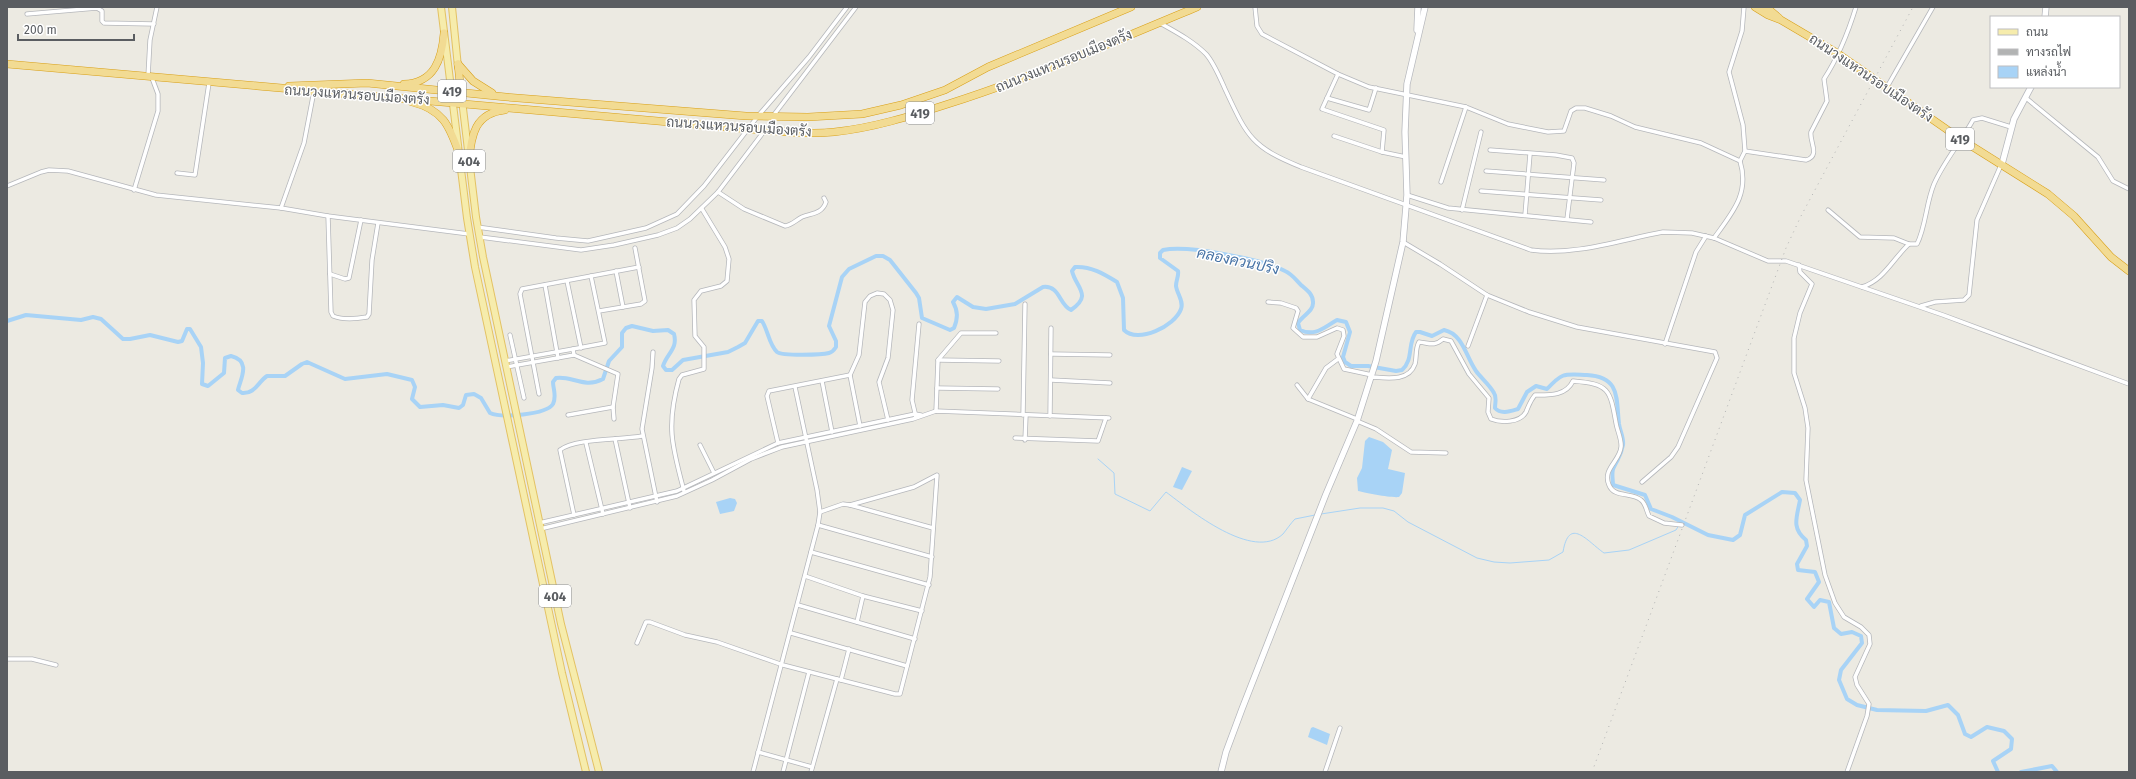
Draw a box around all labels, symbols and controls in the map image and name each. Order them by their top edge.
scale bar [18,16,134,42]
legend [1990,16,2120,88]
text: 200 m [24,23,57,37]
street label: ถนนวงแหวนรอบเมืองตรัง [993,25,1135,96]
text: ถนน [2026,25,2049,39]
street label: ถนนวงแหวนรอบเมืองตรัง [1806,29,1937,126]
text: ทางรถไฟ [2026,44,2071,59]
text: แหล่งน้ำ [2026,61,2066,79]
street label: ถนนวงแหวนรอบเมืองตรัง [284,80,430,109]
road number: 419 [438,80,466,102]
road number: 419 [906,102,934,124]
street label: ถนนวงแหวนรอบเมืองตรัง [666,112,812,141]
road number: 419 [1946,128,1974,150]
road number: 404 [453,150,485,172]
water label: คลองควนปริง [1195,244,1281,279]
road number: 404 [539,585,571,607]

